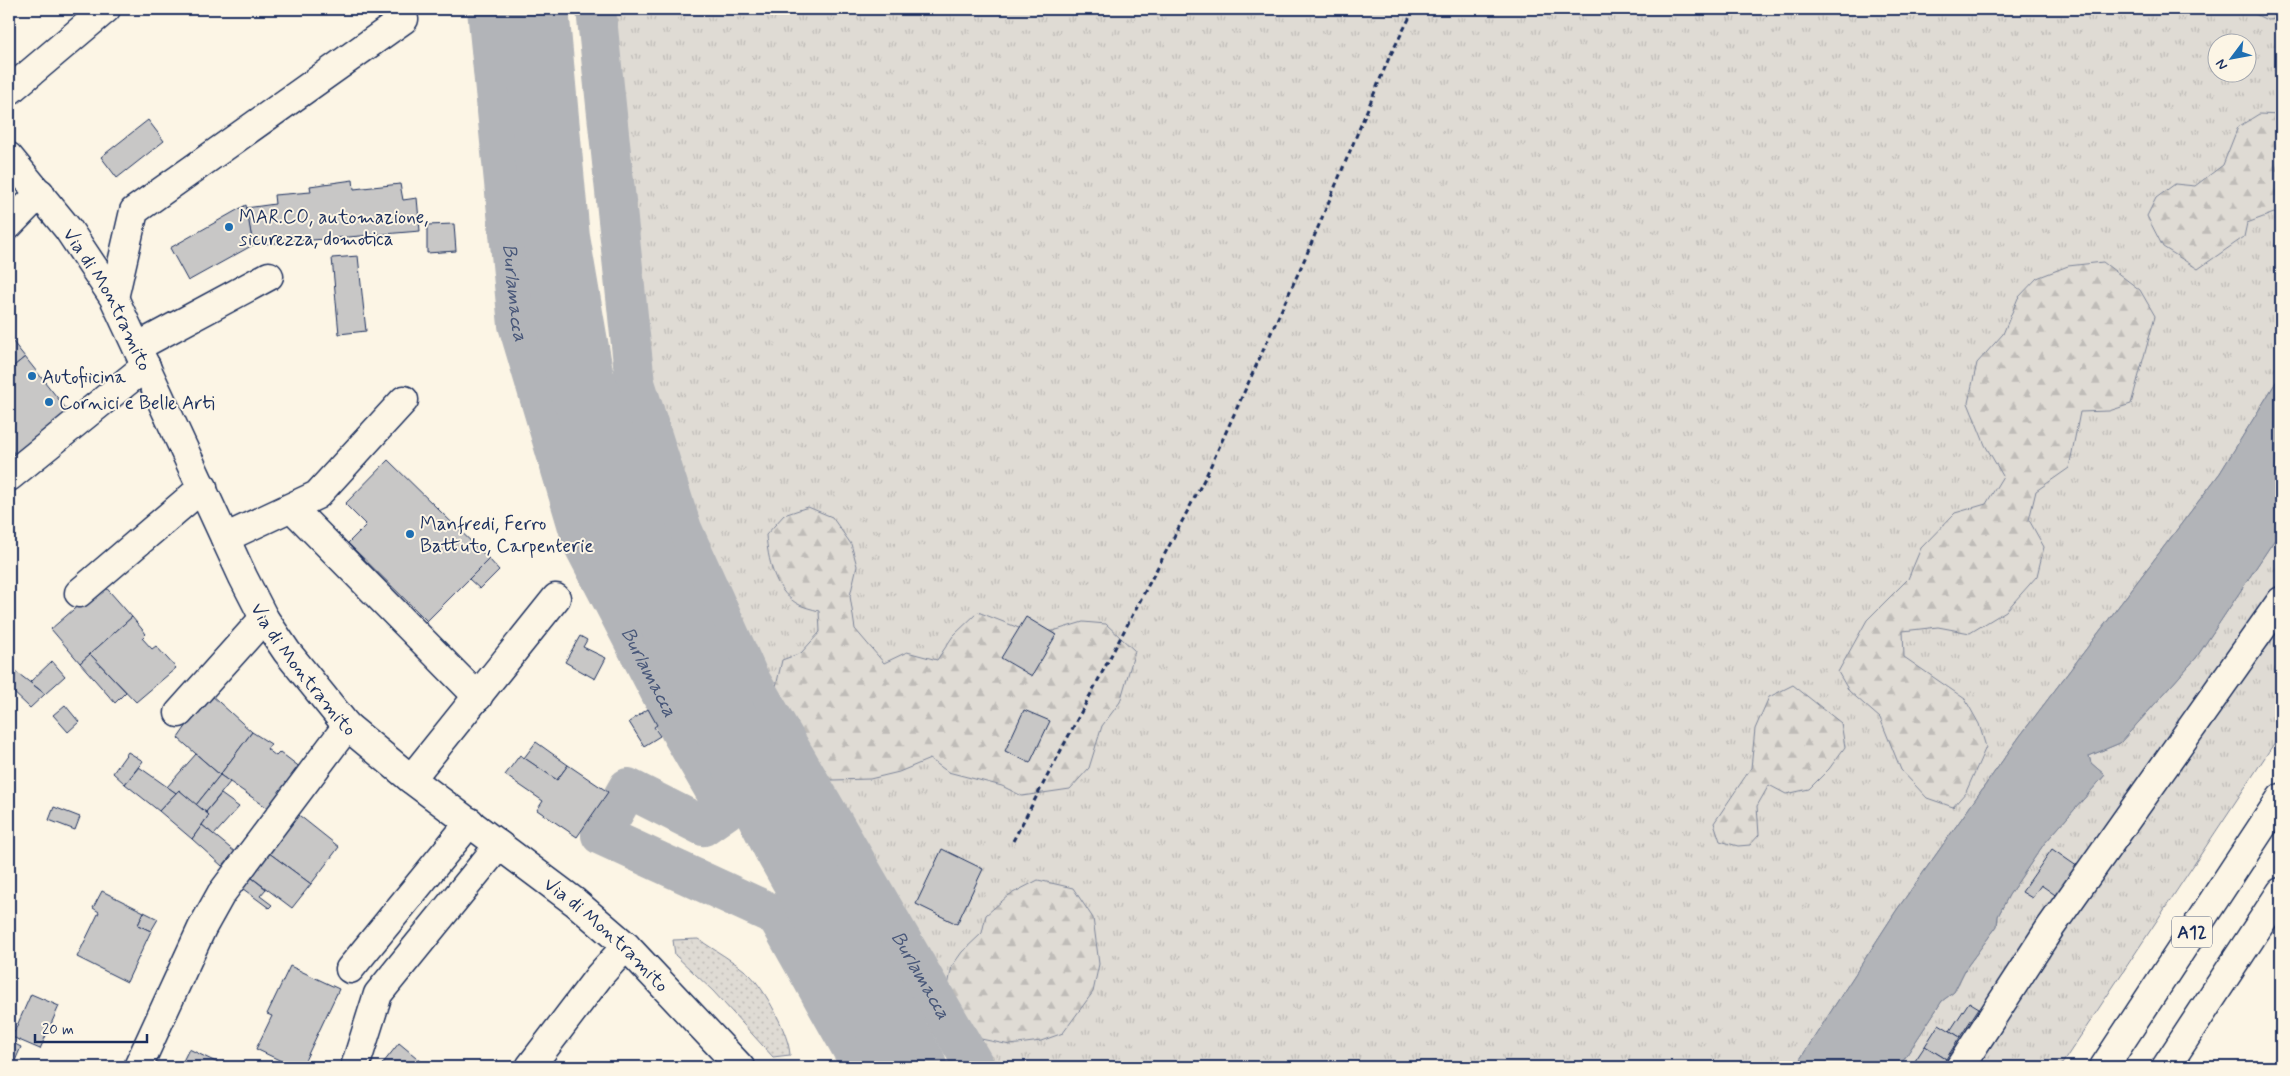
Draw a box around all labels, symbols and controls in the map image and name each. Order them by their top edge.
north arrow [2208,32,2258,82]
text: N [2212,56,2232,73]
place label: MAR.CO, automazione, sicurezza, domotica [239,205,428,252]
marker: MAR.CO, automazione, sicurezza, domotica [223,221,235,233]
street label: Via di Montramito [57,223,157,375]
water label: Burlamacca [495,243,534,345]
place label: Autofiicina [42,365,126,390]
marker: Autofiicina [26,370,38,382]
place label: Cornici e Belle Arti [59,391,215,416]
marker: Cornici e Belle Arti [43,396,55,408]
place label: Manfredi, Ferro Battuto, Carpenterie [420,512,594,559]
marker: Manfredi, Ferro Battuto, Carpenterie [404,528,416,540]
street label: Via di Montramito [244,599,361,742]
water label: Burlamacca [614,623,683,722]
street label: Via di Montramito [538,872,674,998]
road number: A12 [2172,916,2212,948]
water label: Burlamacca [884,926,956,1025]
scale bar [35,1011,148,1043]
text: 20 m [42,1020,74,1040]

